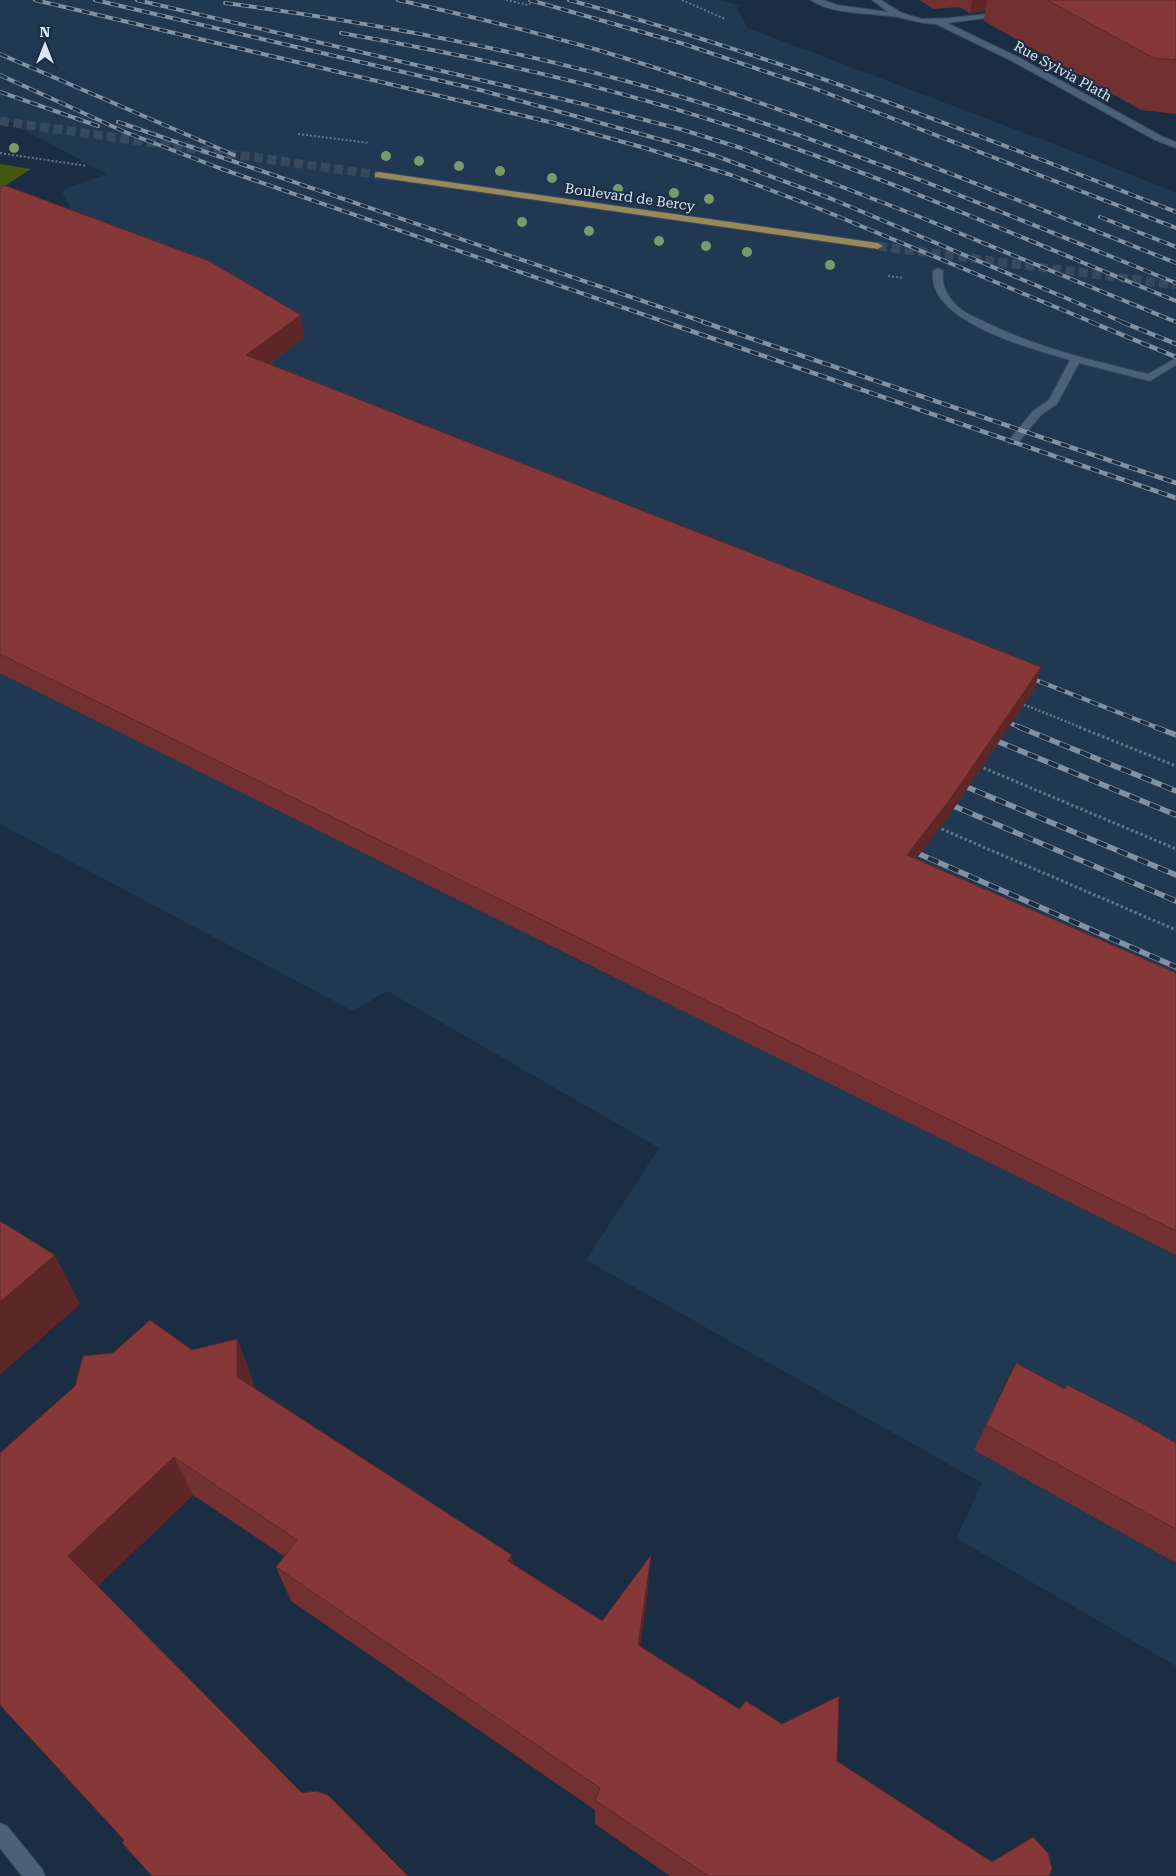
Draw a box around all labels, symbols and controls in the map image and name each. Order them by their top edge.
north arrow [20,20,70,70]
text: N [40,24,51,40]
street label: Rue Sylvia Plath [1011,38,1115,104]
street label: Boulevard de Bercy [564,180,697,214]

